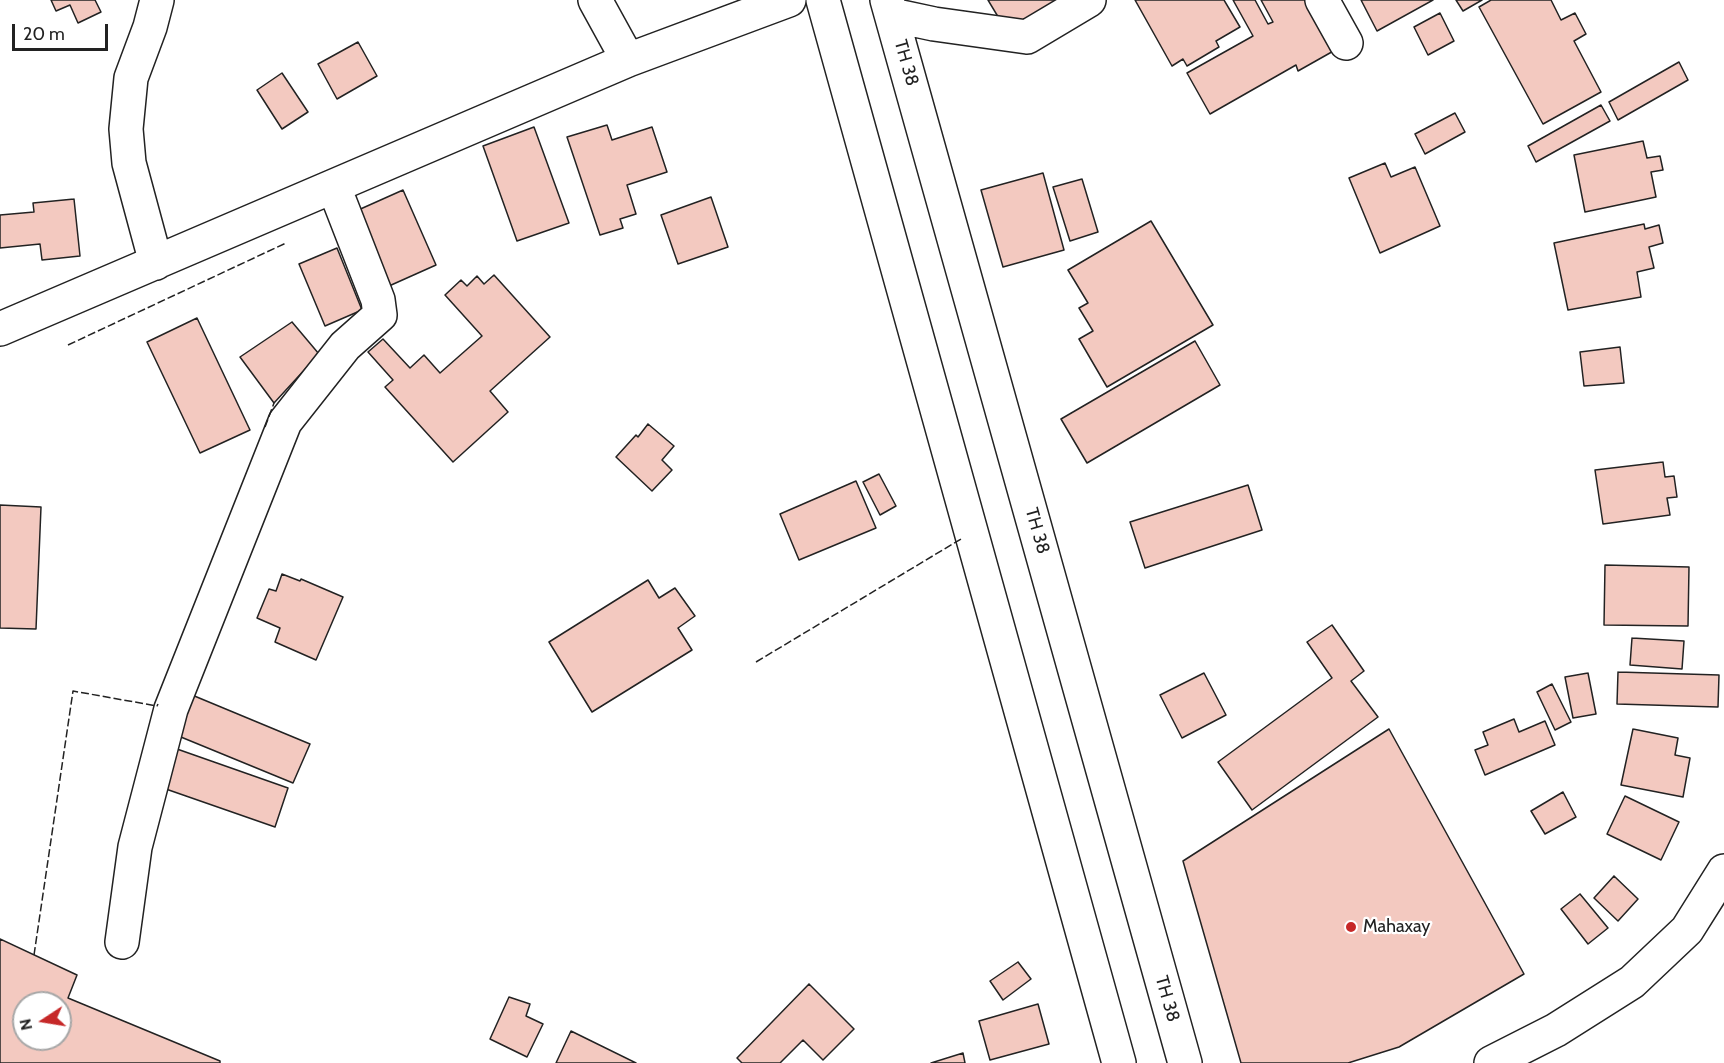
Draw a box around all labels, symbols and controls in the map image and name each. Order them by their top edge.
scale bar [15,12,111,50]
text: 20 m [23,23,65,45]
street label: TH 38 [889,37,923,89]
street label: TH 38 [1020,505,1054,557]
place label: Mahaxay [1363,916,1430,938]
marker: Mahaxay [1344,920,1358,934]
street label: TH 38 [1150,973,1184,1025]
north arrow [12,991,72,1051]
text: N [15,1017,36,1032]

